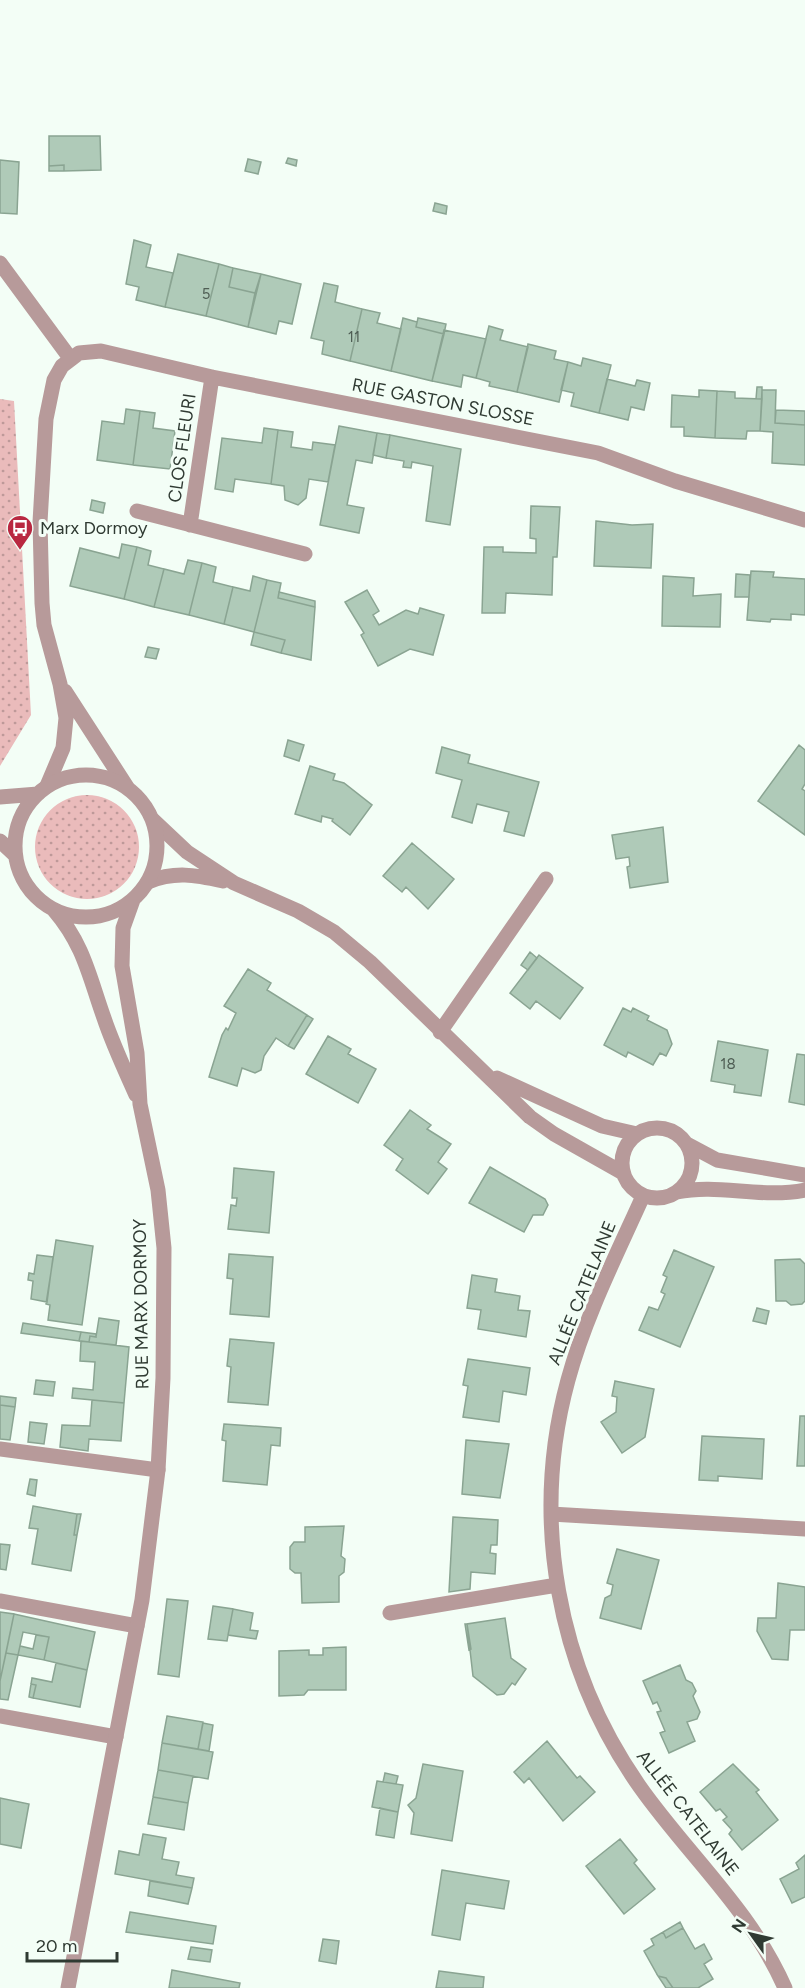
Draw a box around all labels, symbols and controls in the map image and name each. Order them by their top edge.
house number: 5 [202,285,210,303]
house number: 11 [348,328,360,346]
street label: RUE GASTON SLOSSE [350,374,536,430]
street label: CLOS FLEURI [163,392,201,504]
bus stop icon: Marx Dormoy [5,513,35,551]
place label: Marx Dormoy [40,517,148,539]
house number: 18 [720,1055,736,1073]
street label: RUE MARX DORMOY [129,1218,153,1390]
street label: ALLÉE CATELAINE [543,1218,621,1368]
street label: ALLÉE CATELAINE [632,1746,744,1880]
north arrow [721,1904,781,1964]
text: N [728,1915,750,1936]
scale bar [27,1925,117,1963]
text: 20 m [36,1935,77,1957]

